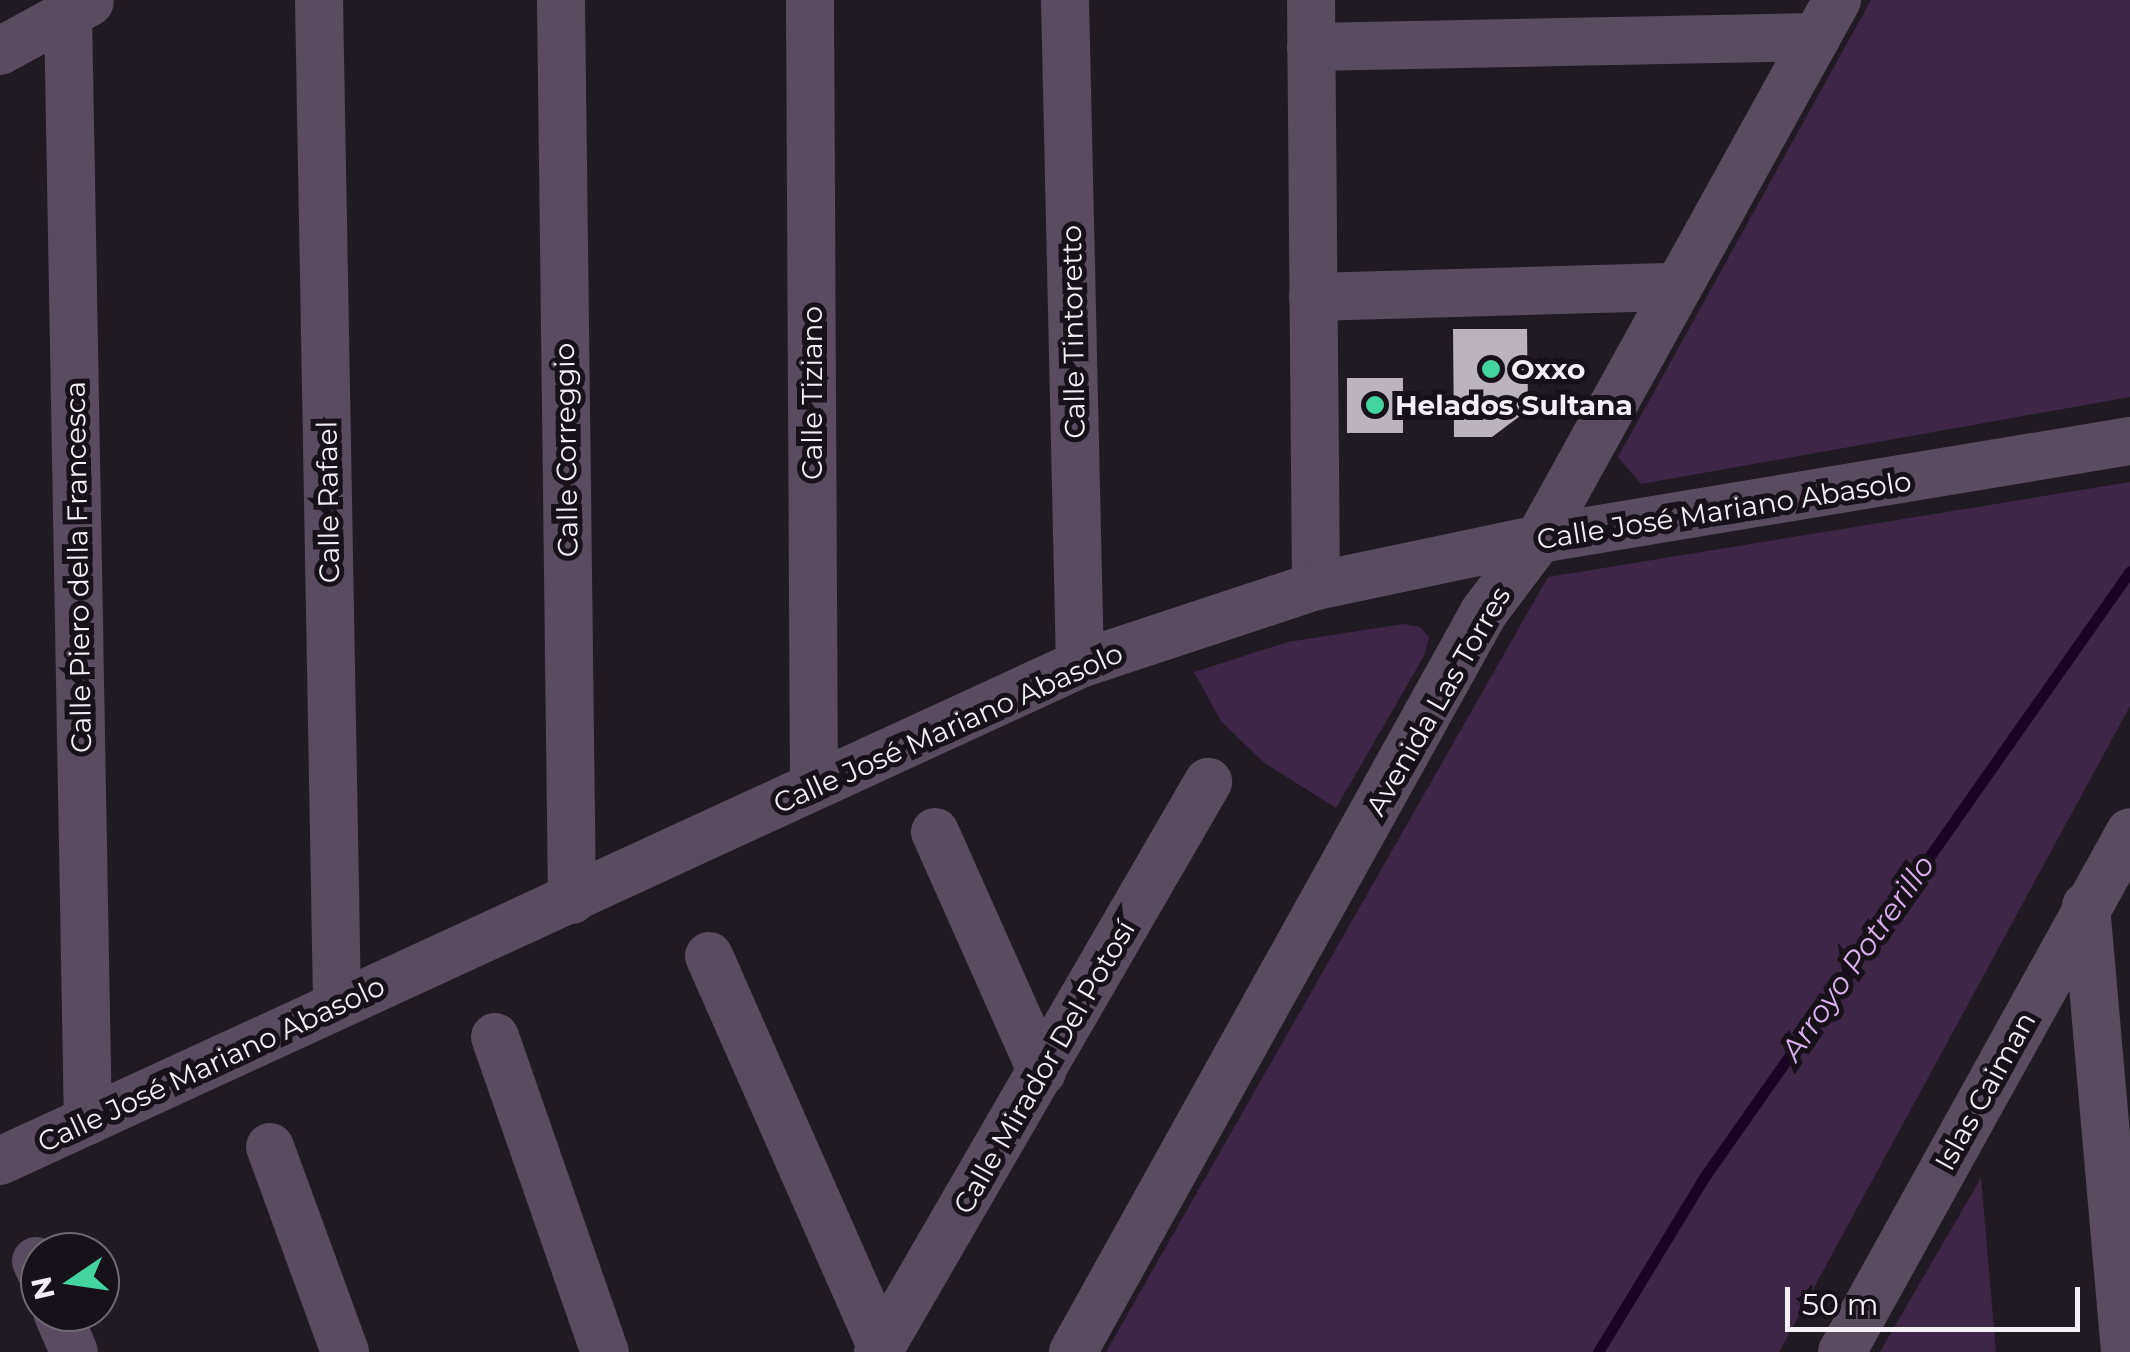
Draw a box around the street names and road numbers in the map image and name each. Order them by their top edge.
street label: Calle Tintoretto [1054,225,1092,439]
street label: Calle Tiziano [795,306,829,480]
street label: Calle Correggio [547,342,585,558]
street label: Calle Piero della Francesca [58,381,98,753]
street label: Calle Rafael [310,421,346,583]
street label: Calle José Mariano Abasolo [1534,464,1914,556]
street label: Avenida Las Torres [1359,581,1517,821]
street label: Calle José Mariano Abasolo [768,636,1128,820]
street label: Calle Mirador Del Potosí [946,914,1142,1220]
street label: Calle José Mariano Abasolo [32,969,390,1159]
street label: Islas Caiman [1928,1006,2042,1176]

